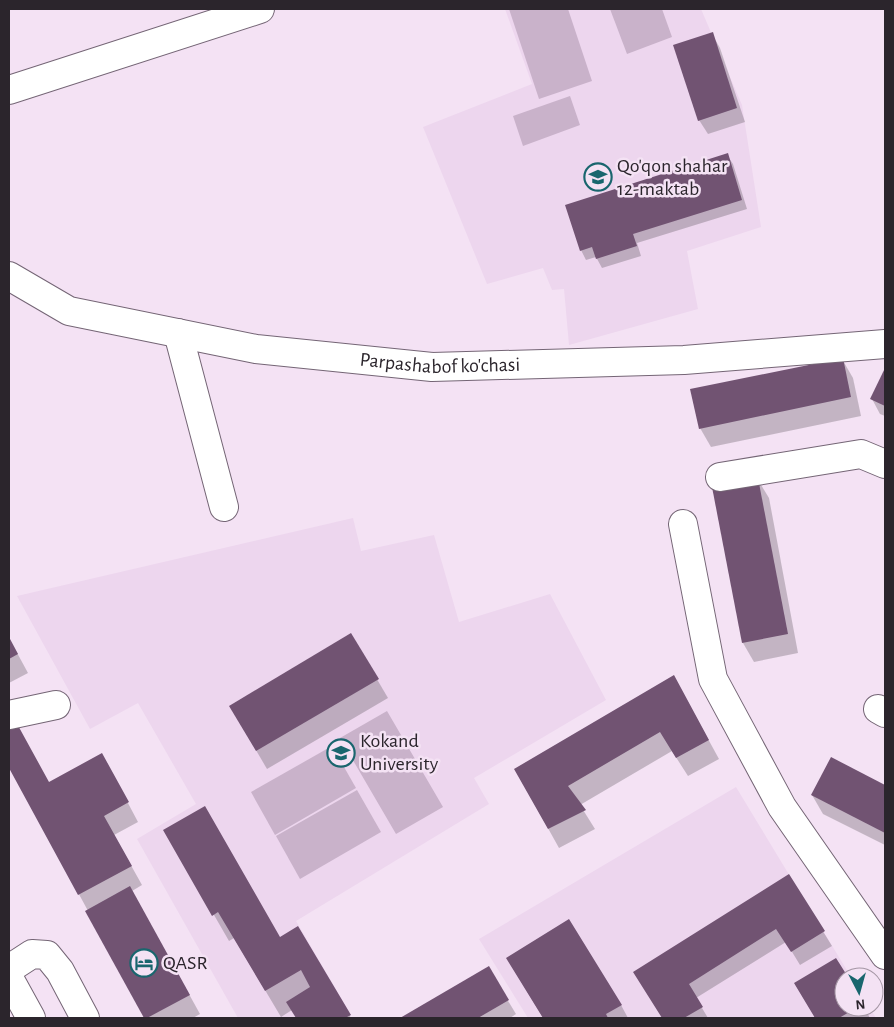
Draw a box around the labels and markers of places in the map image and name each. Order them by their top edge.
place label: Qo'qon shahar 12-maktab [617,156,728,199]
school or university icon: Qo'qon shahar 12-maktab [583,162,613,192]
place label: Kokand University [360,731,439,774]
school or university icon: Kokand University [326,738,356,768]
hotel icon: QASR [129,948,159,978]
place label: QASR [163,953,208,973]

